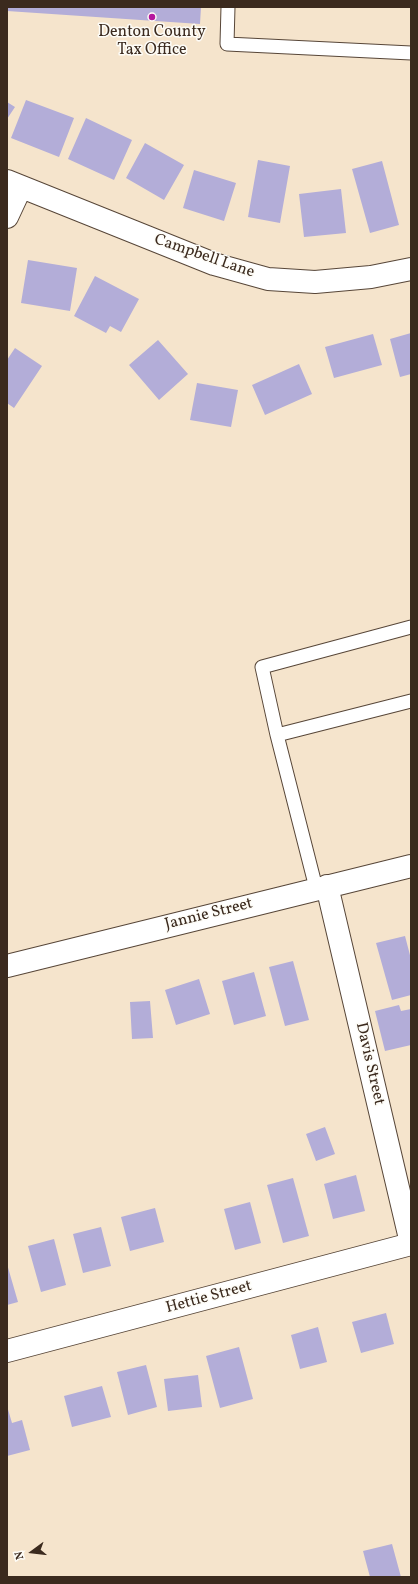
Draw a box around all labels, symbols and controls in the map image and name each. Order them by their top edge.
marker: Denton County Tax Office [147,12,157,22]
place label: Denton County Tax Office [98,23,206,61]
street label: Campbell Lane [151,231,257,283]
street label: Jannie Street [163,895,255,935]
street label: Davis Street [350,1021,388,1107]
street label: Hettie Street [164,1277,254,1319]
north arrow [12,1532,52,1572]
text: N [12,1549,28,1561]

